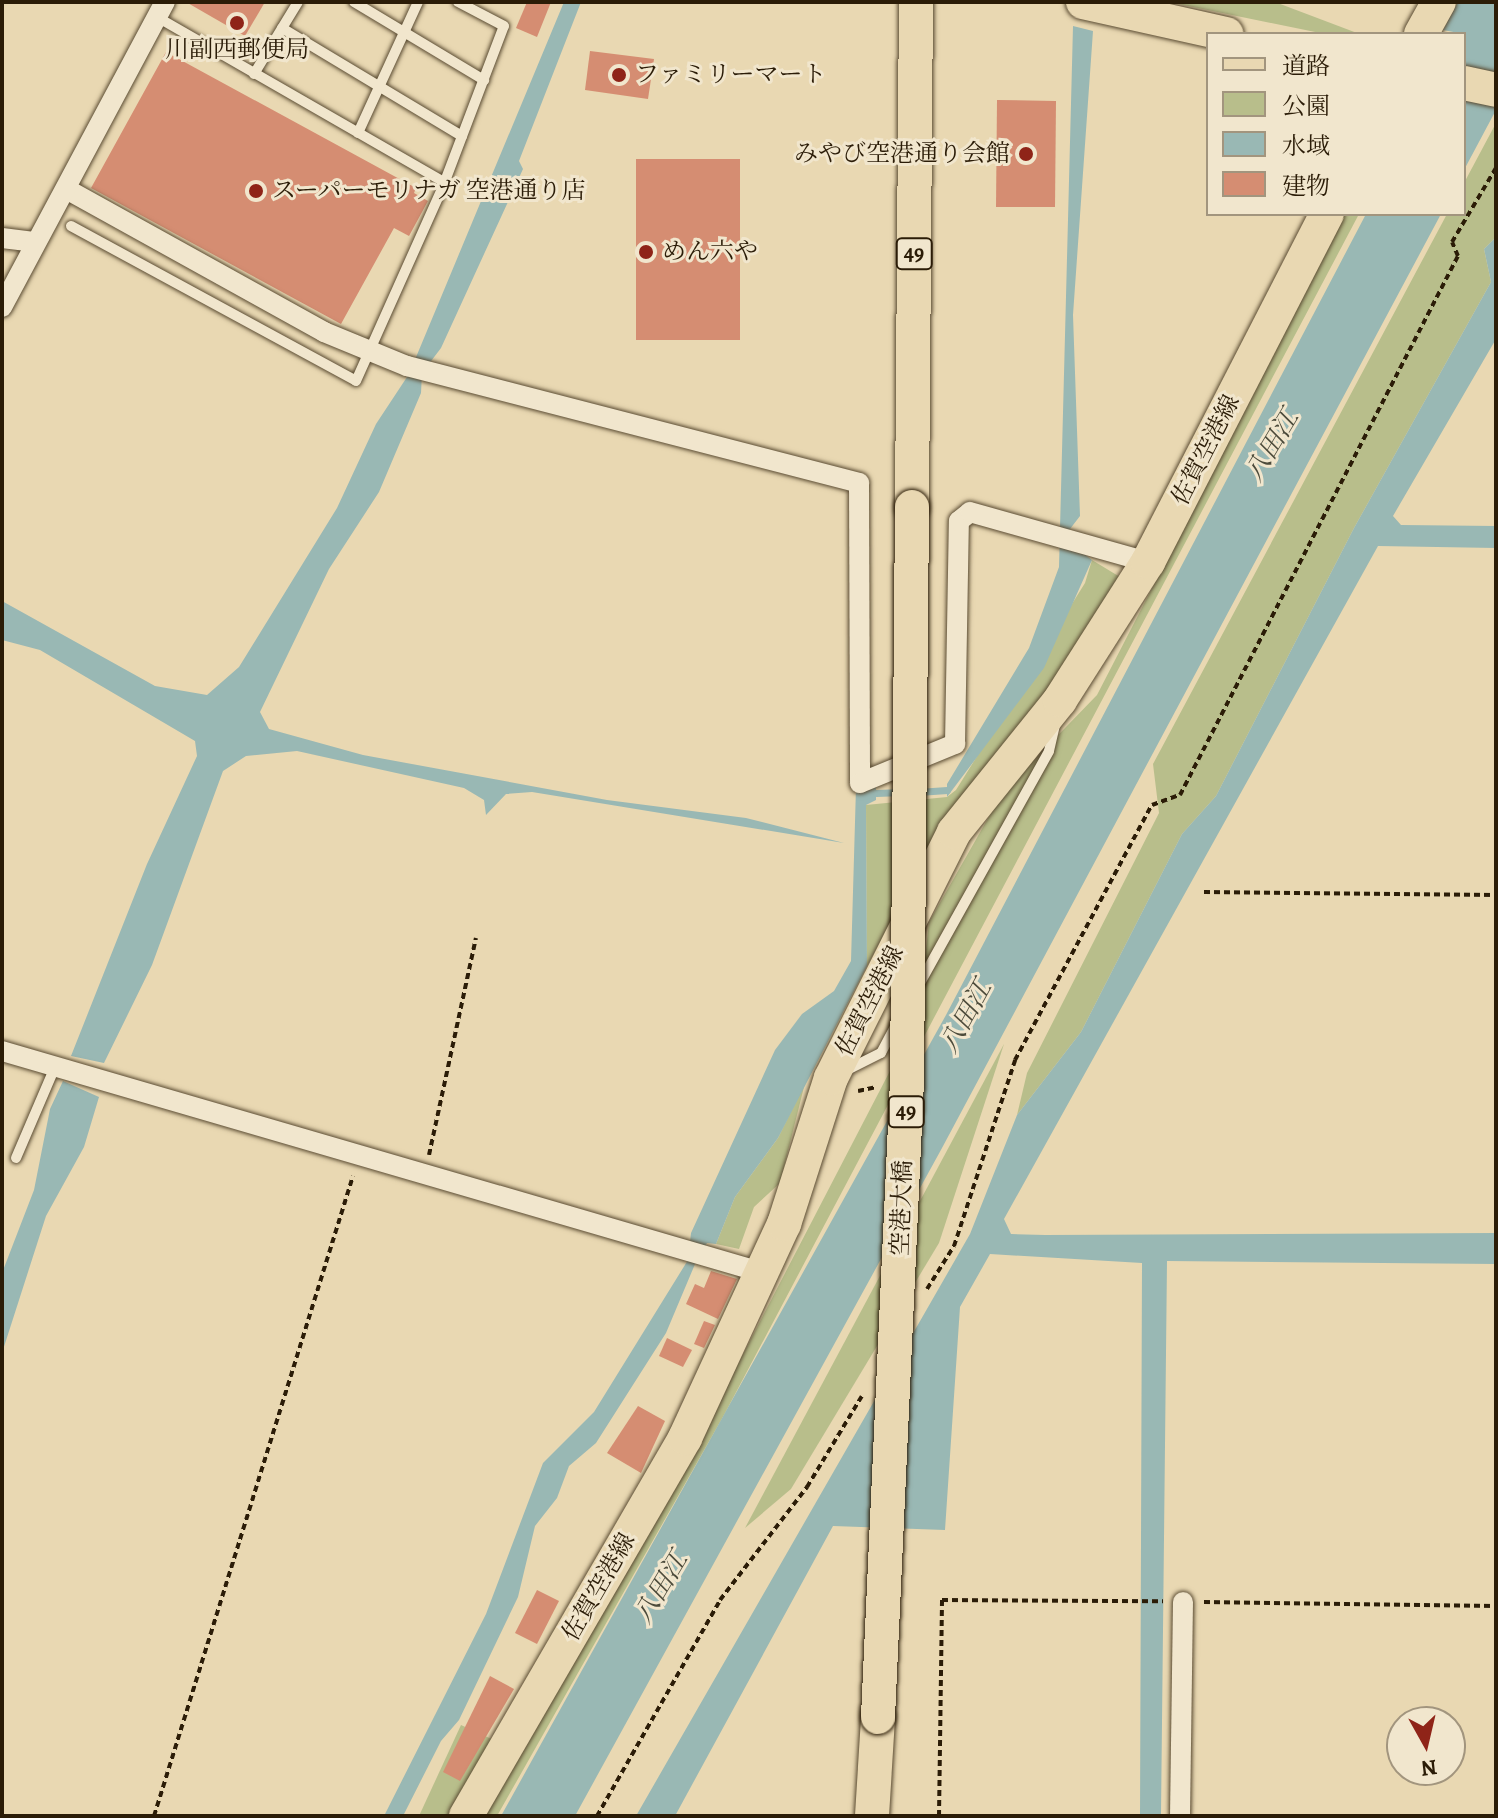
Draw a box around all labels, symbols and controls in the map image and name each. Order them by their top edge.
marker: 川副西郵便局 [228,14,246,32]
legend [1206,32,1466,216]
place label: 川副西郵便局 [165,36,309,64]
text: 道路 [1282,50,1330,82]
place label: ファミリーマート [635,61,827,89]
marker: ファミリーマート [610,66,628,84]
text: 公園 [1282,90,1330,122]
text: 水域 [1282,130,1330,162]
place label: みやび空港通り会館 [794,140,1010,168]
marker: みやび空港通り会館 [1017,145,1035,163]
text: 建物 [1282,170,1330,202]
place label: スーパーモリナガ 空港通り店 [272,177,588,205]
marker: スーパーモリナガ 空港通り店 [247,182,265,200]
road number: 49 [894,236,934,272]
place label: めん六や [662,238,758,266]
marker: めん六や [637,243,655,261]
street label: 佐賀空港線 [1166,390,1246,510]
water label: 八田江 [1239,405,1305,487]
street label: 佐賀空港線 [830,941,910,1061]
water label: 八田江 [933,975,999,1059]
road number: 49 [886,1094,926,1130]
street label: 空港大橋 [886,1160,918,1256]
street label: 佐賀空港線 [557,1528,641,1646]
water label: 八田江 [628,1547,694,1629]
north arrow [1386,1706,1466,1786]
text: N [1419,1752,1439,1784]

